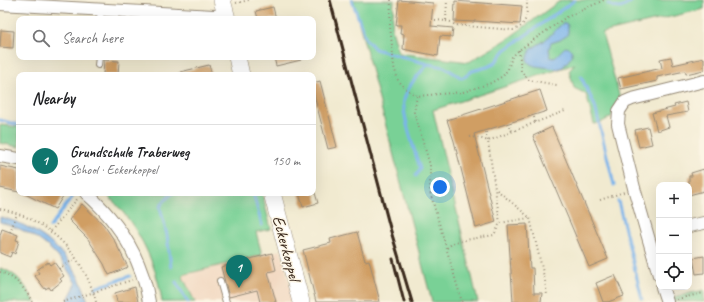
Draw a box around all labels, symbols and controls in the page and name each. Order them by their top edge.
search box [16,16,316,60]
icon: search [30,27,52,49]
text: Search here [62,29,123,48]
text: Nearby [32,88,75,109]
text: Grundschule Traberweg [70,143,189,162]
text: 1 [42,153,48,169]
text: 150 m [272,153,300,169]
text: School · Eckerkoppel [70,162,157,178]
your location [430,177,450,197]
map controls [656,182,692,290]
button: + [656,182,692,218]
street label: Eckerkoppel [268,213,306,286]
button: − [656,218,692,254]
button: locate [656,254,692,290]
pin: 1 [226,255,252,288]

